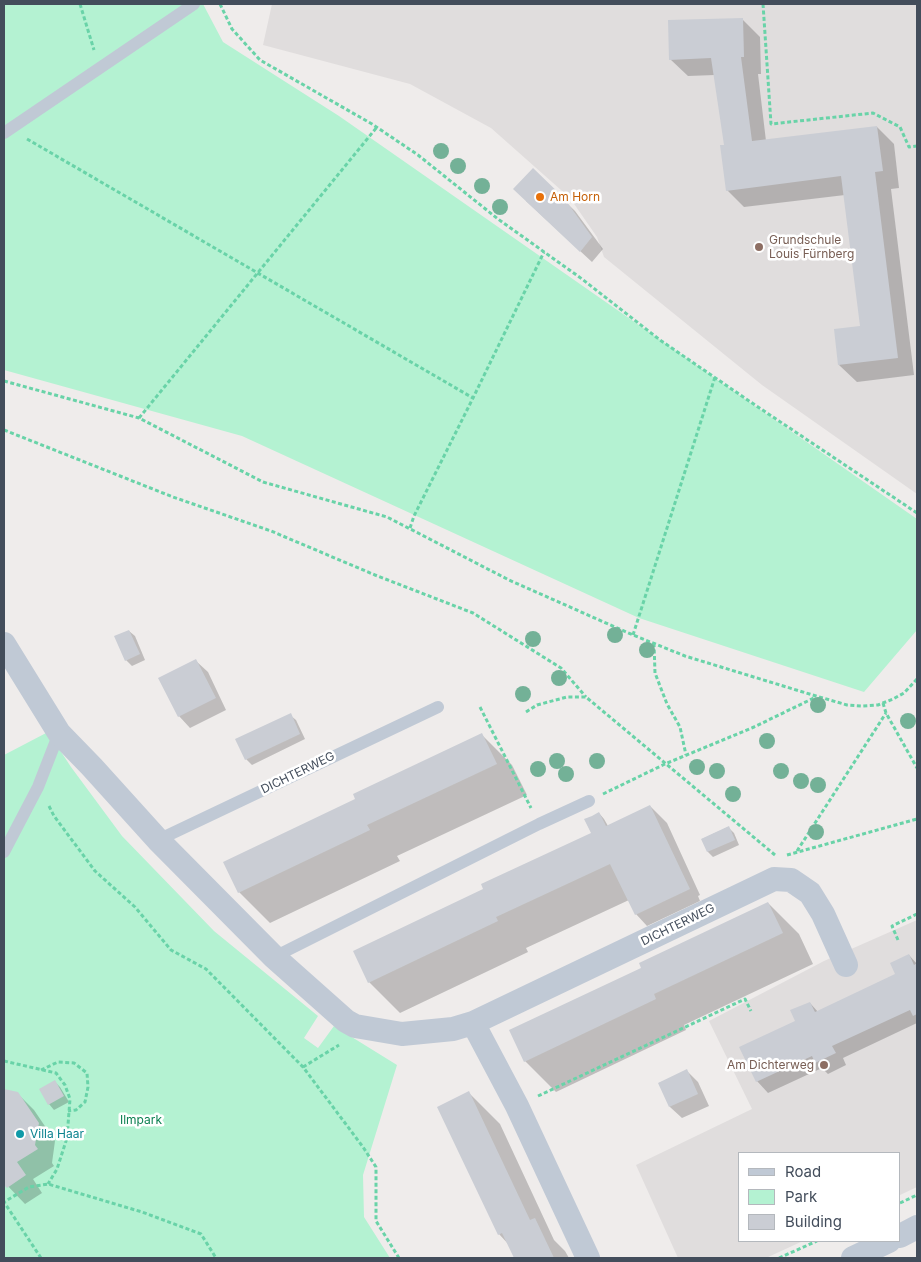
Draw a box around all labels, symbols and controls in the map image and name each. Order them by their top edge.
place label: Am Horn [550,190,600,204]
marker: Am Horn [534,191,546,203]
place label: Grundschule Louis Fürnberg [769,233,854,261]
marker: Grundschule Louis Fürnberg [753,241,765,253]
street label: DICHTERWEG [259,749,337,797]
street label: DICHTERWEG [639,901,717,949]
place label: Am Dichterweg [727,1058,814,1072]
marker: Am Dichterweg [818,1059,830,1071]
park label: Ilmpark [120,1113,162,1127]
place label: Villa Haar [30,1127,84,1141]
marker: Villa Haar [14,1128,26,1140]
legend [738,1152,901,1242]
text: Road [785,1162,821,1181]
text: Park [785,1187,817,1206]
text: Building [785,1212,842,1231]

